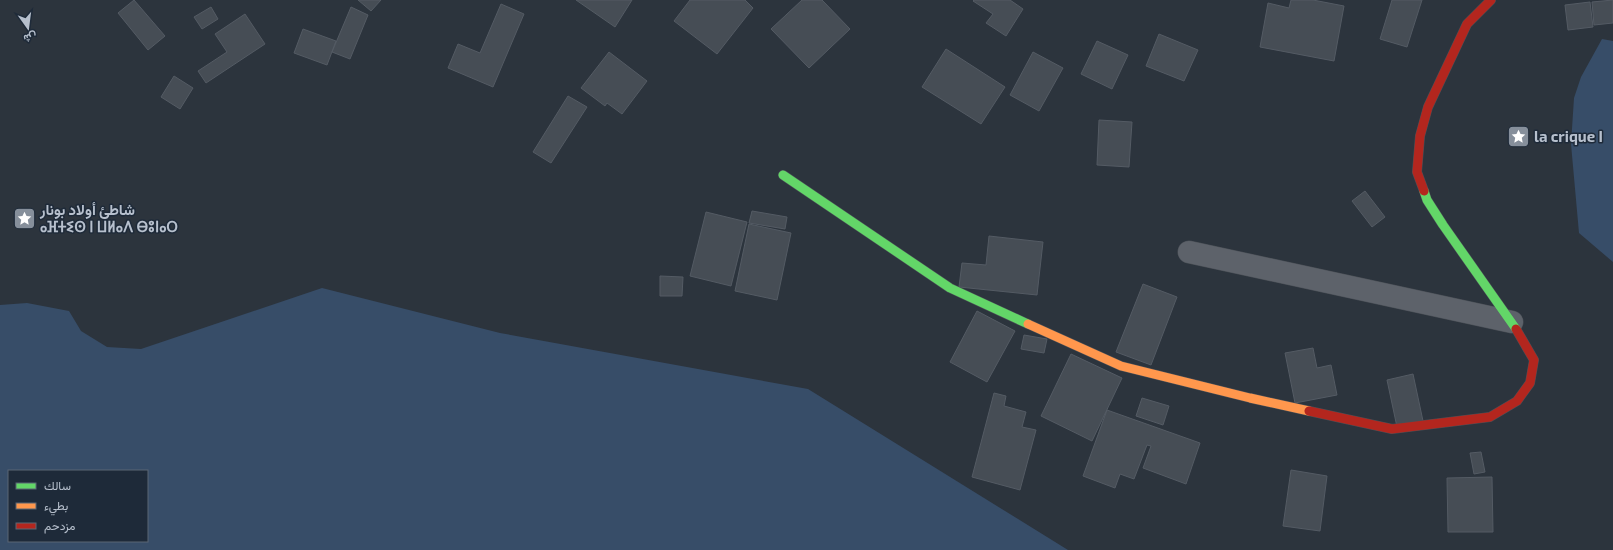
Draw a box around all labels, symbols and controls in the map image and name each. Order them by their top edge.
north arrow [8,8,48,48]
text: ش [22,29,39,46]
place icon: la crique I [1506,124,1532,150]
place label: la crique I [1534,127,1603,145]
place label: شاطئ أولاد بونار ⴰⴼⵜⵉⵙ ⵏ ⵡⵍⴰⴷ ⴱⵓⵏⴰⵔ [39,200,178,235]
place icon: شاطئ أولاد بونار ⴰⴼⵜⵉⵙ ⵏ ⵡⵍⴰⴷ ⴱⵓⵏⴰⵔ [11,206,37,232]
legend [8,470,148,542]
text: سالك [44,478,71,492]
text: بطيء [44,498,68,516]
text: مزدحم [44,518,75,534]

